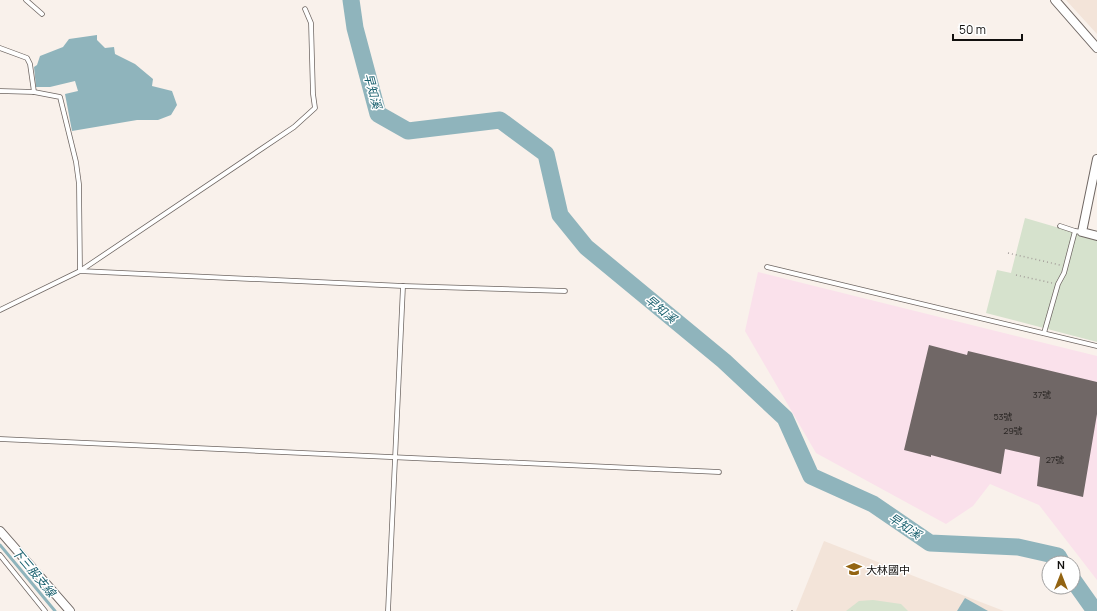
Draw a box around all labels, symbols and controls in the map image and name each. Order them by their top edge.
scale bar [953,16,1022,42]
text: 50 m [959,21,986,38]
water label: 早知溪 [360,71,386,113]
water label: 早知溪 [642,291,682,328]
house number: 37號 [1033,388,1051,401]
house number: 53號 [993,410,1013,423]
house number: 29號 [1003,424,1023,437]
house number: 27號 [1046,453,1064,466]
water label: 早知溪 [885,509,926,544]
water label: 下三股支線 [8,544,61,602]
north arrow [1041,555,1081,595]
text: N [1057,557,1065,572]
school or university icon: 大林國中 [845,560,863,578]
place label: 大林國中 [866,562,910,577]

